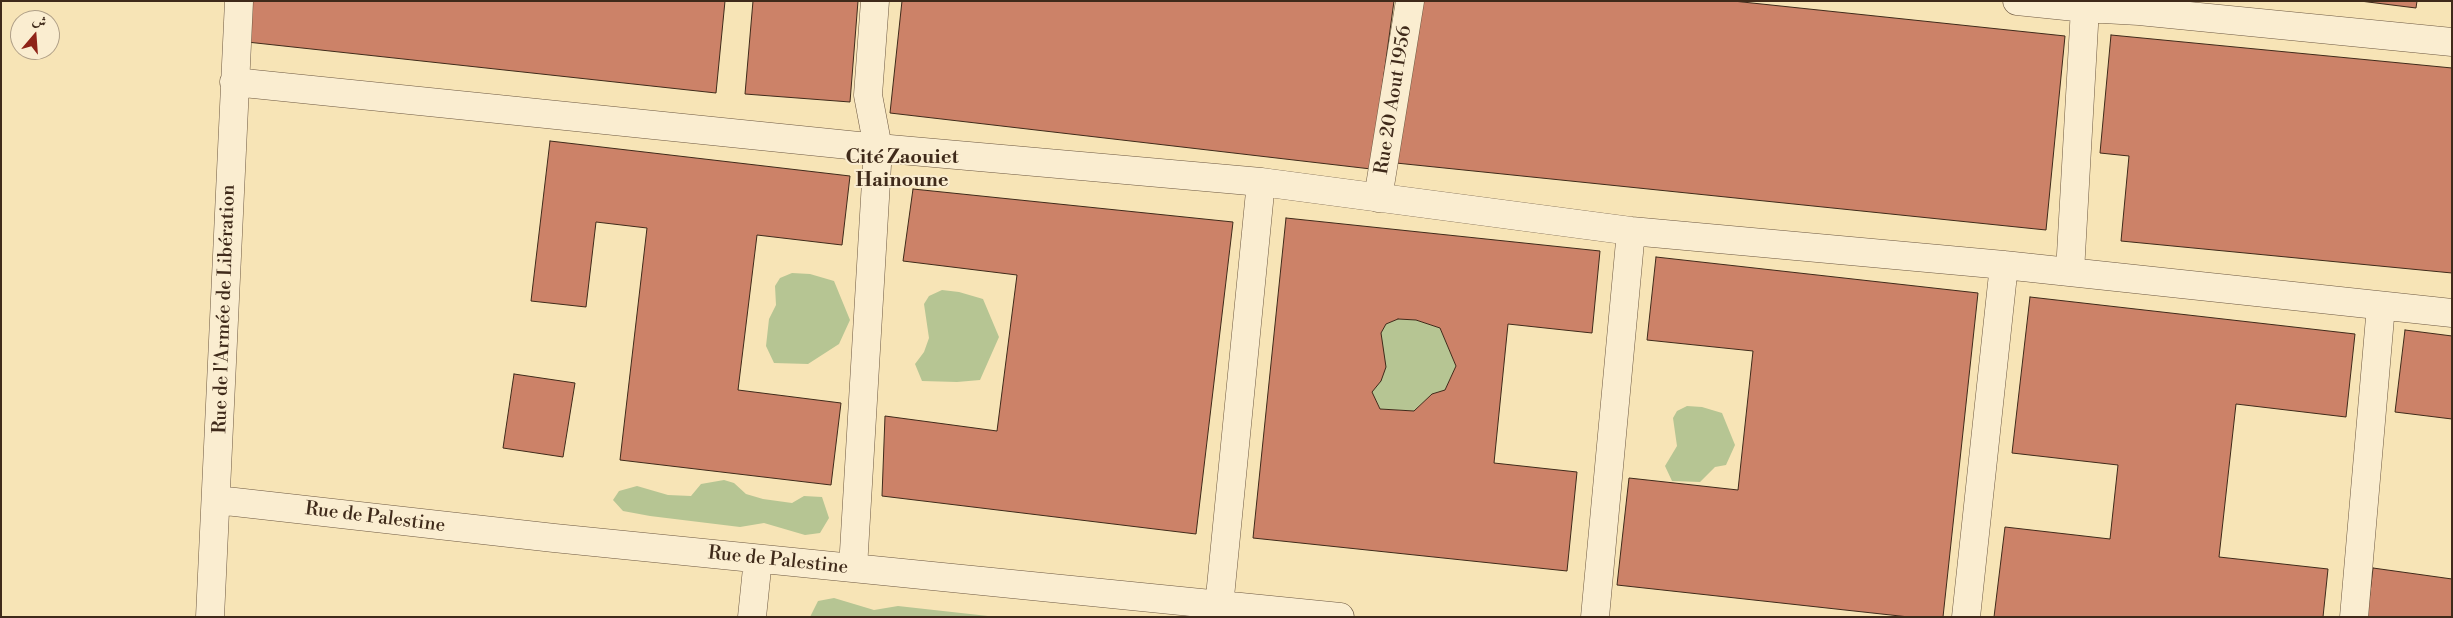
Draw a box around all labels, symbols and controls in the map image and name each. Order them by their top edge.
north arrow [10,10,60,60]
text: ش [30,11,49,32]
street label: Rue 20 Aout 1956 [1371,24,1417,176]
district label: Cité Zaouiet Hainoune [845,146,959,193]
street label: Rue de l'Armée de Libération [209,184,241,434]
street label: Rue de Palestine [304,498,446,538]
street label: Rue de Palestine [707,542,849,580]

